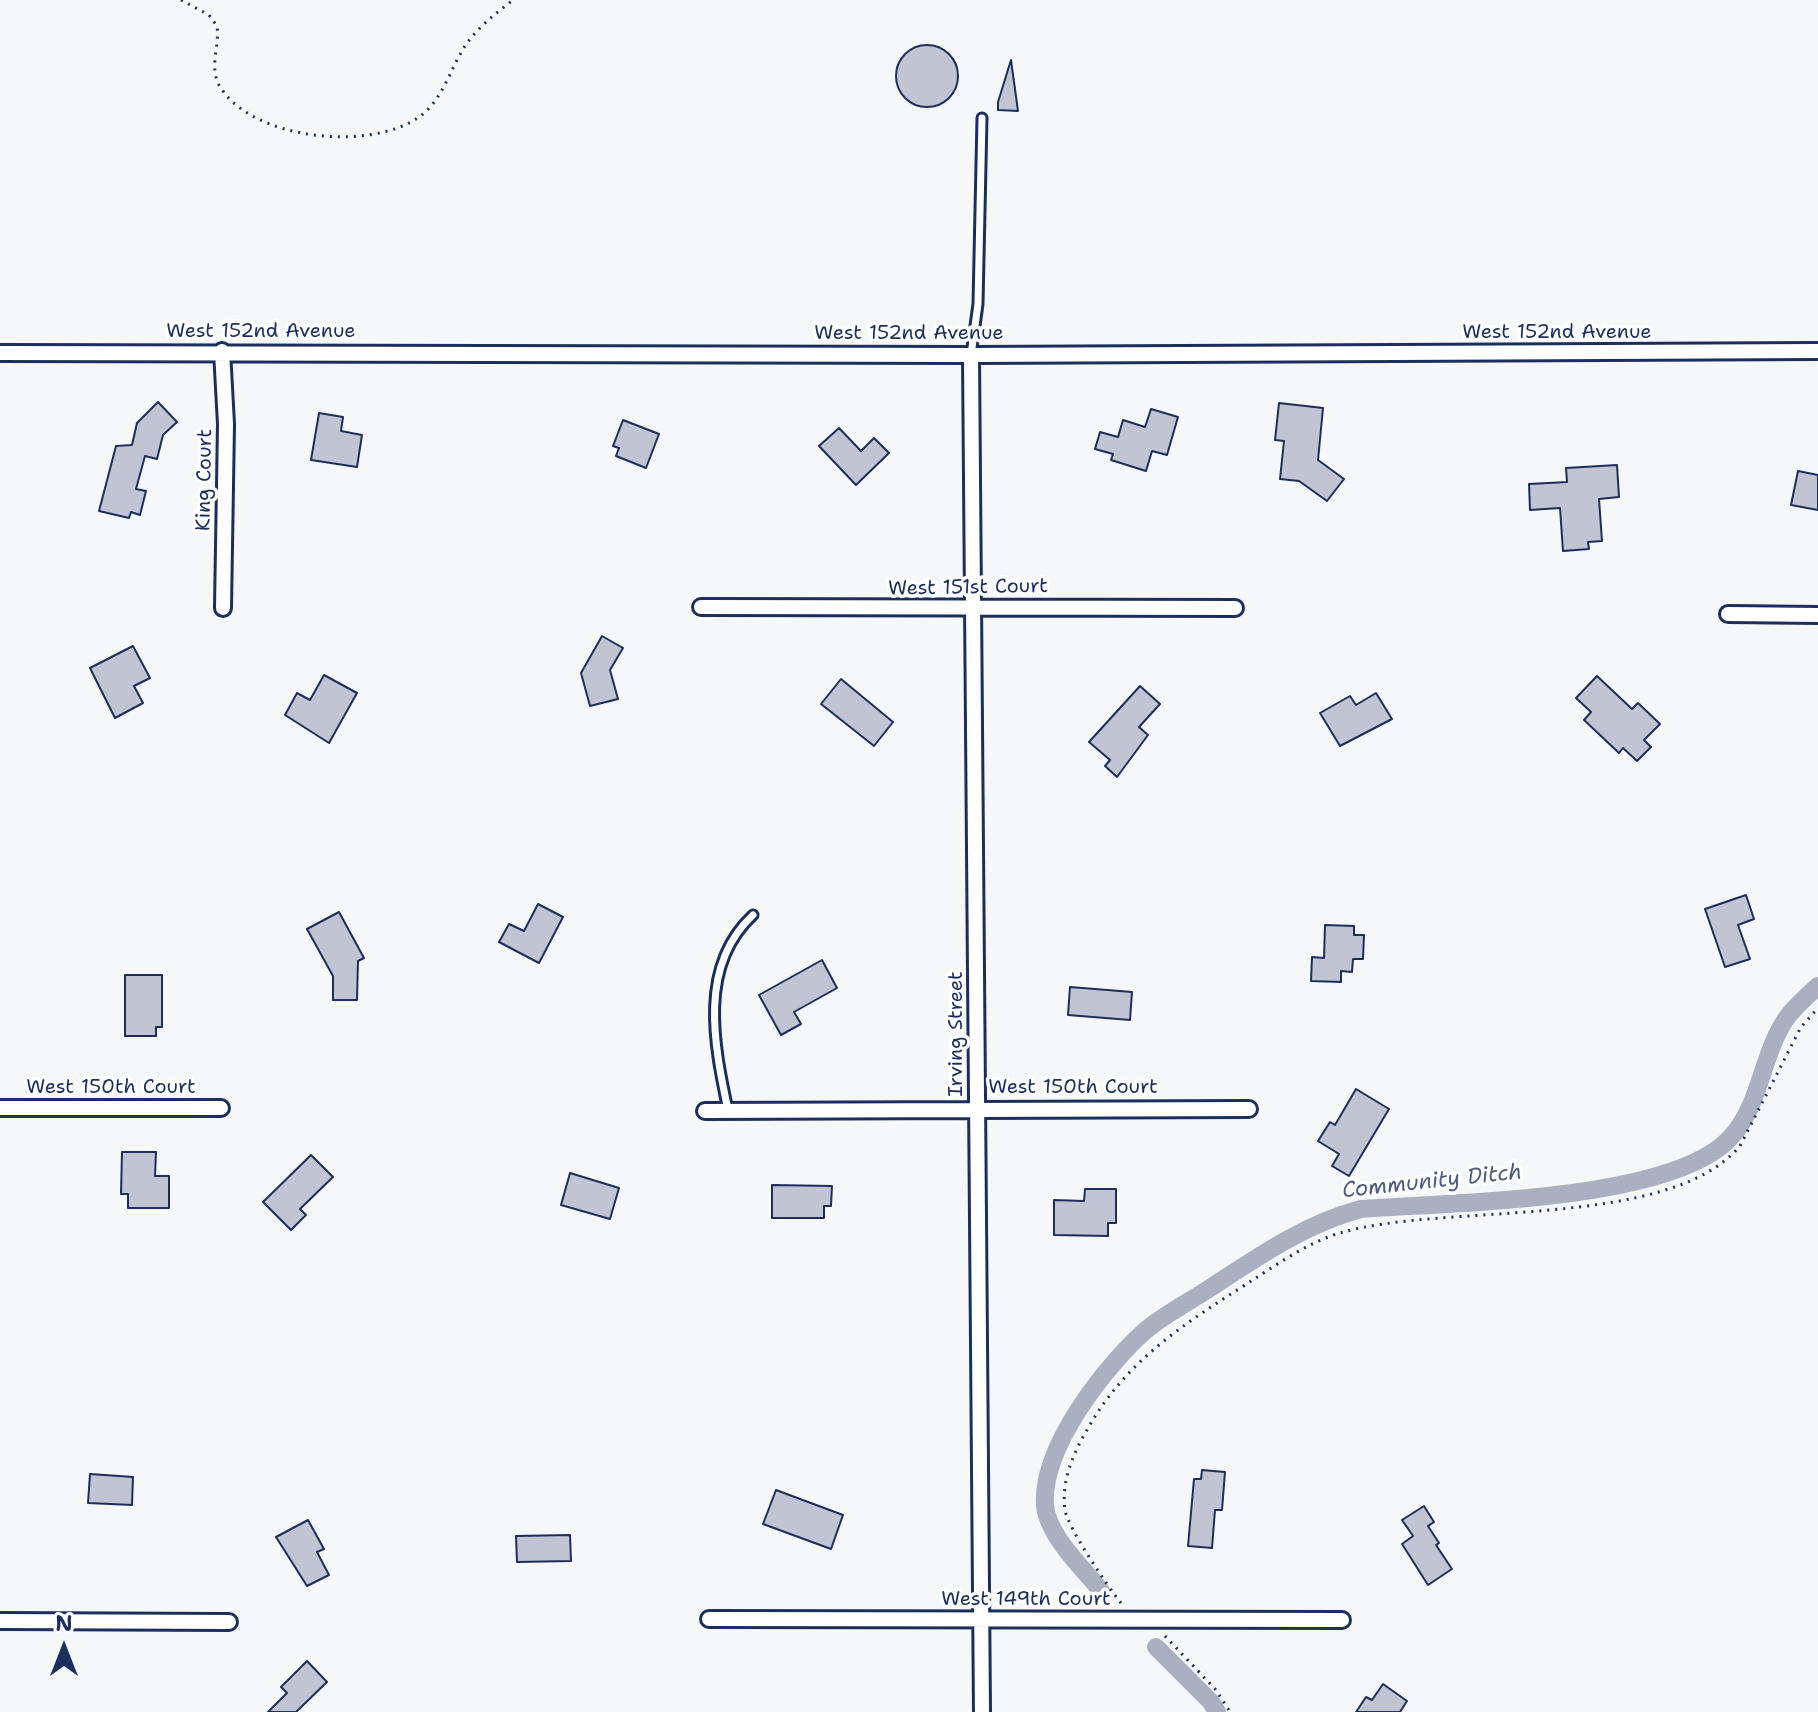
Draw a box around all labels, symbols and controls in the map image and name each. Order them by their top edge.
street label: West 152nd Avenue [166,320,356,344]
street label: West 152nd Avenue [1462,321,1652,345]
street label: West 152nd Avenue [814,322,1004,346]
street label: King Court [192,429,218,531]
street label: West 151st Court [888,575,1048,601]
street label: Irving Street [945,971,969,1097]
street label: West 150th Court [26,1076,196,1100]
street label: West 150th Court [988,1076,1158,1100]
water label: Community Ditch [1341,1159,1523,1205]
street label: West 149th Court [941,1588,1111,1612]
north arrow [24,1608,104,1688]
text: N [55,1609,73,1638]

